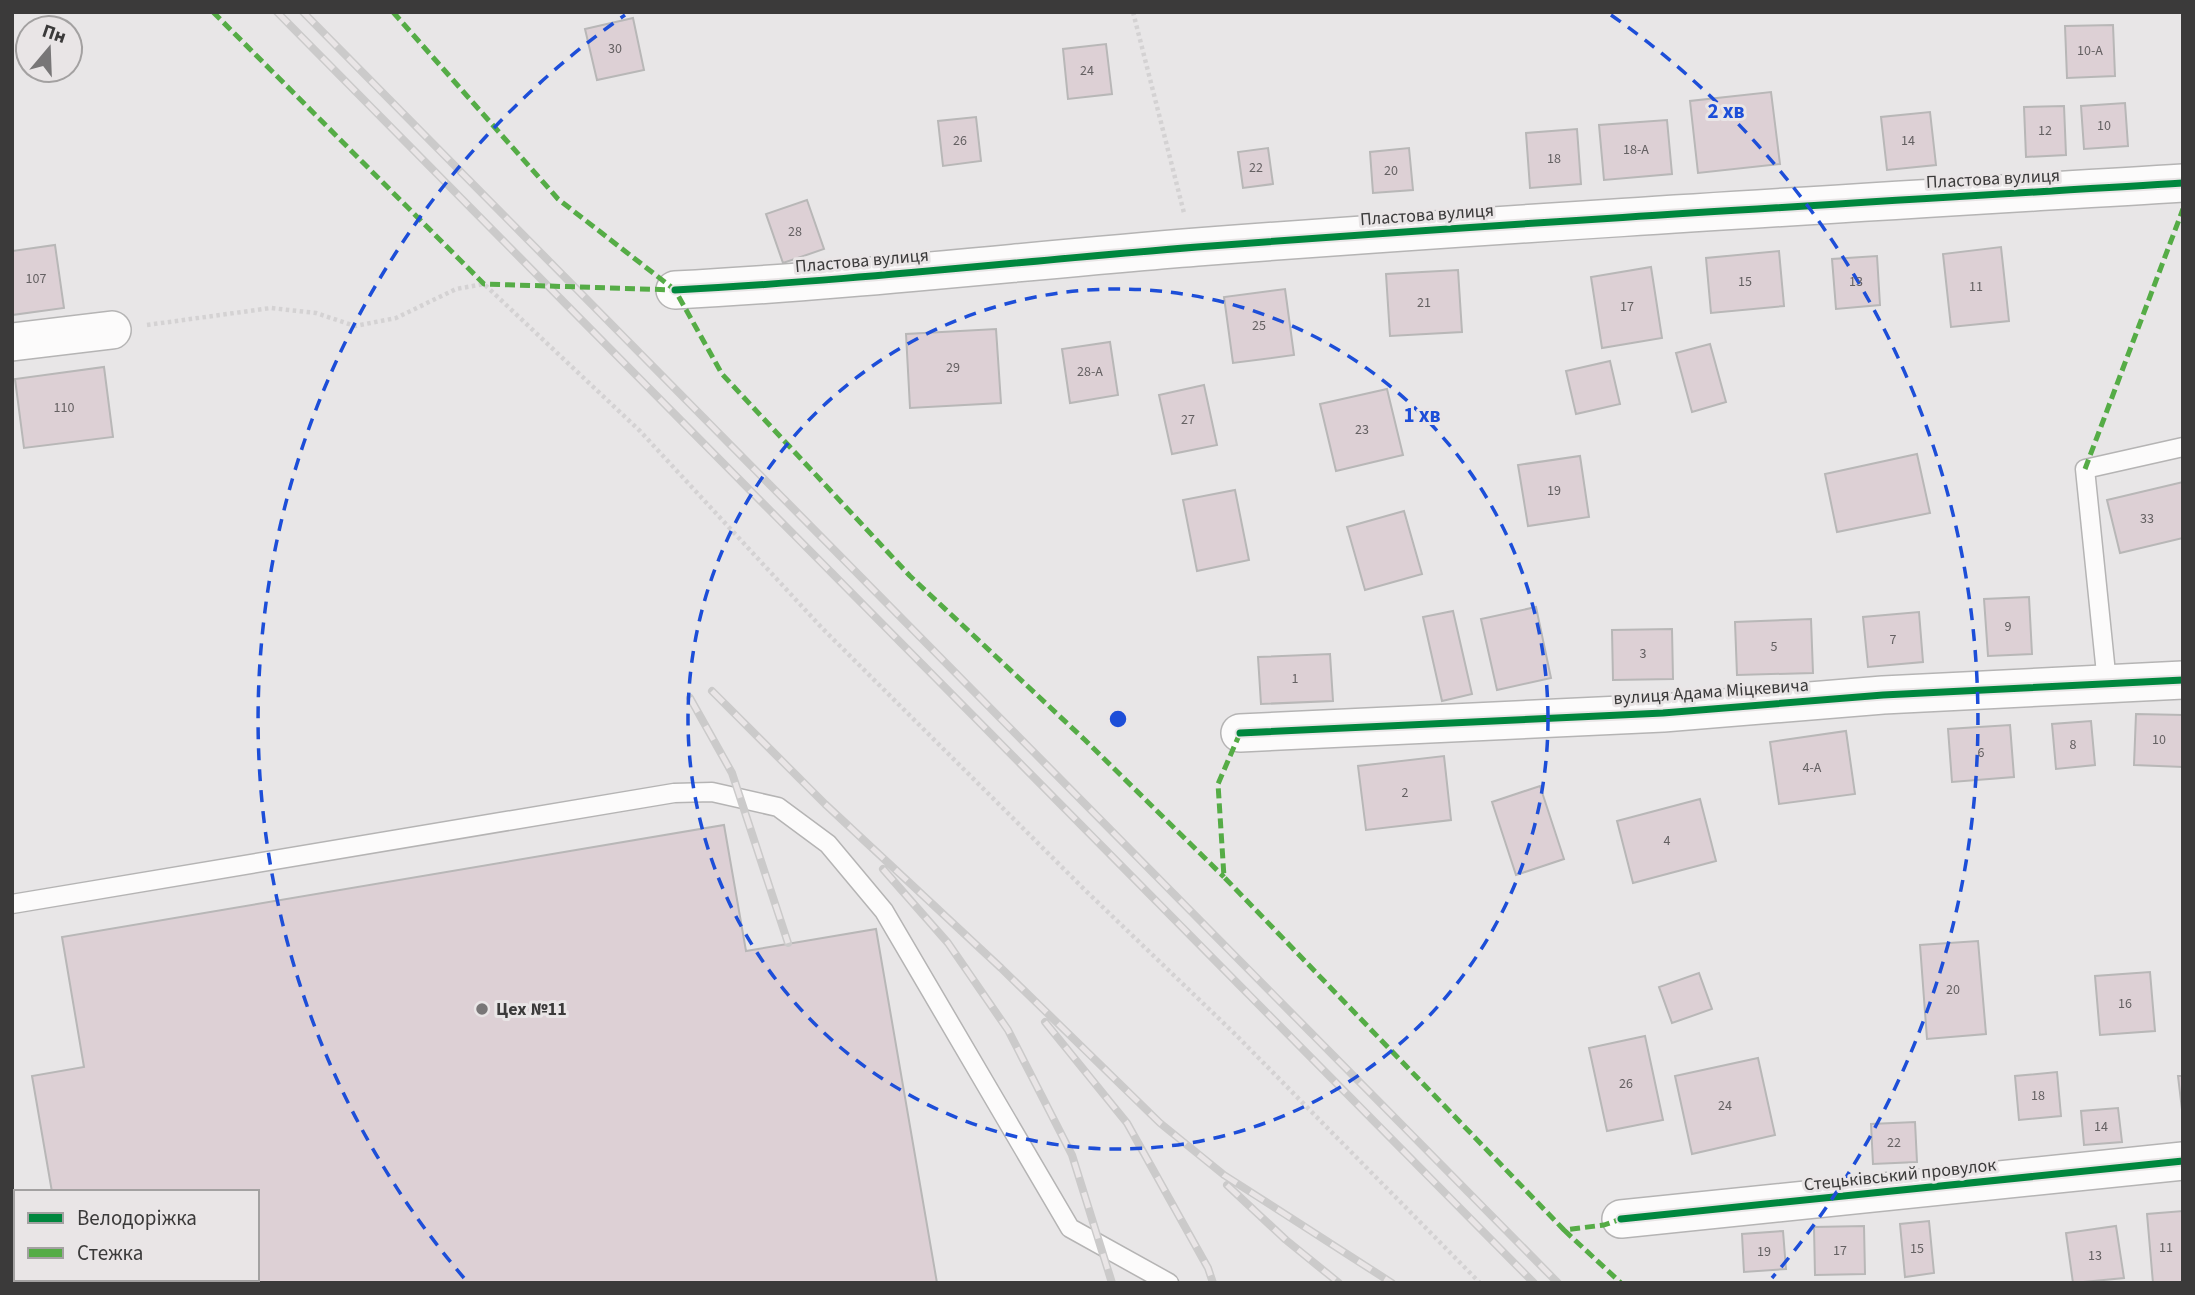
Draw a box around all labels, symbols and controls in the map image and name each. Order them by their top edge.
north arrow [14,14,84,84]
text: Пн [38,18,70,51]
house number: 30 [608,39,622,59]
house number: 10-А [2077,41,2103,61]
house number: 24 [1080,61,1094,81]
text: 2 хв [1707,96,1745,126]
house number: 10 [2097,116,2111,136]
house number: 12 [2038,121,2052,141]
house number: 26 [953,131,967,151]
house number: 14 [1901,131,1915,151]
house number: 18-А [1623,140,1649,160]
house number: 18 [1547,149,1561,169]
house number: 22 [1249,158,1263,178]
house number: 20 [1384,161,1398,181]
street label: Пластова вулиця [1925,163,2061,195]
street label: Пластова вулиця [1359,198,1495,232]
house number: 28 [788,222,802,242]
street label: Пластова вулиця [794,243,930,279]
house number: 107 [26,269,46,289]
house number: 15 [1738,272,1752,292]
house number: 13 [1849,272,1863,292]
house number: 11 [1969,277,1983,297]
house number: 21 [1417,293,1431,313]
house number: 17 [1620,297,1634,317]
house number: 25 [1252,316,1266,336]
house number: 29 [946,358,960,378]
house number: 28-А [1077,362,1103,382]
house number: 110 [54,398,74,418]
text: 1 хв [1403,400,1441,430]
house number: 27 [1181,410,1195,430]
house number: 23 [1355,420,1369,440]
house number: 19 [1547,481,1561,501]
house number: 33 [2140,509,2154,529]
house number: 9 [2005,617,2012,637]
house number: 7 [1890,630,1897,650]
house number: 5 [1771,637,1778,657]
house number: 3 [1640,644,1647,664]
house number: 1 [1292,669,1299,689]
street label: вулиця Адама Міцкевича [1613,673,1809,711]
centre of rings [1106,707,1130,731]
house number: 10 [2152,730,2166,750]
house number: 8 [2070,735,2077,755]
house number: 6 [1978,743,1985,763]
house number: 4-А [1803,758,1822,778]
house number: 2 [1402,783,1409,803]
house number: 4 [1664,831,1671,851]
house number: 20 [1946,980,1960,1000]
house number: 16 [2118,994,2132,1014]
place label: Цех №11 [496,997,567,1022]
marker: Цех №11 [474,1001,490,1017]
house number: 26 [1619,1074,1633,1094]
house number: 18 [2031,1086,2045,1106]
house number: 24 [1718,1096,1732,1116]
house number: 14 [2094,1117,2108,1137]
house number: 22 [1887,1133,1901,1153]
street label: Стецьківський провулок [1803,1152,1997,1198]
legend [14,1190,259,1281]
text: Велодоріжка [77,1203,197,1233]
text: Стежка [77,1238,143,1268]
house number: 11 [2159,1238,2173,1258]
house number: 15 [1910,1239,1924,1259]
house number: 17 [1833,1241,1847,1261]
house number: 19 [1757,1242,1771,1262]
house number: 13 [2088,1246,2102,1266]

